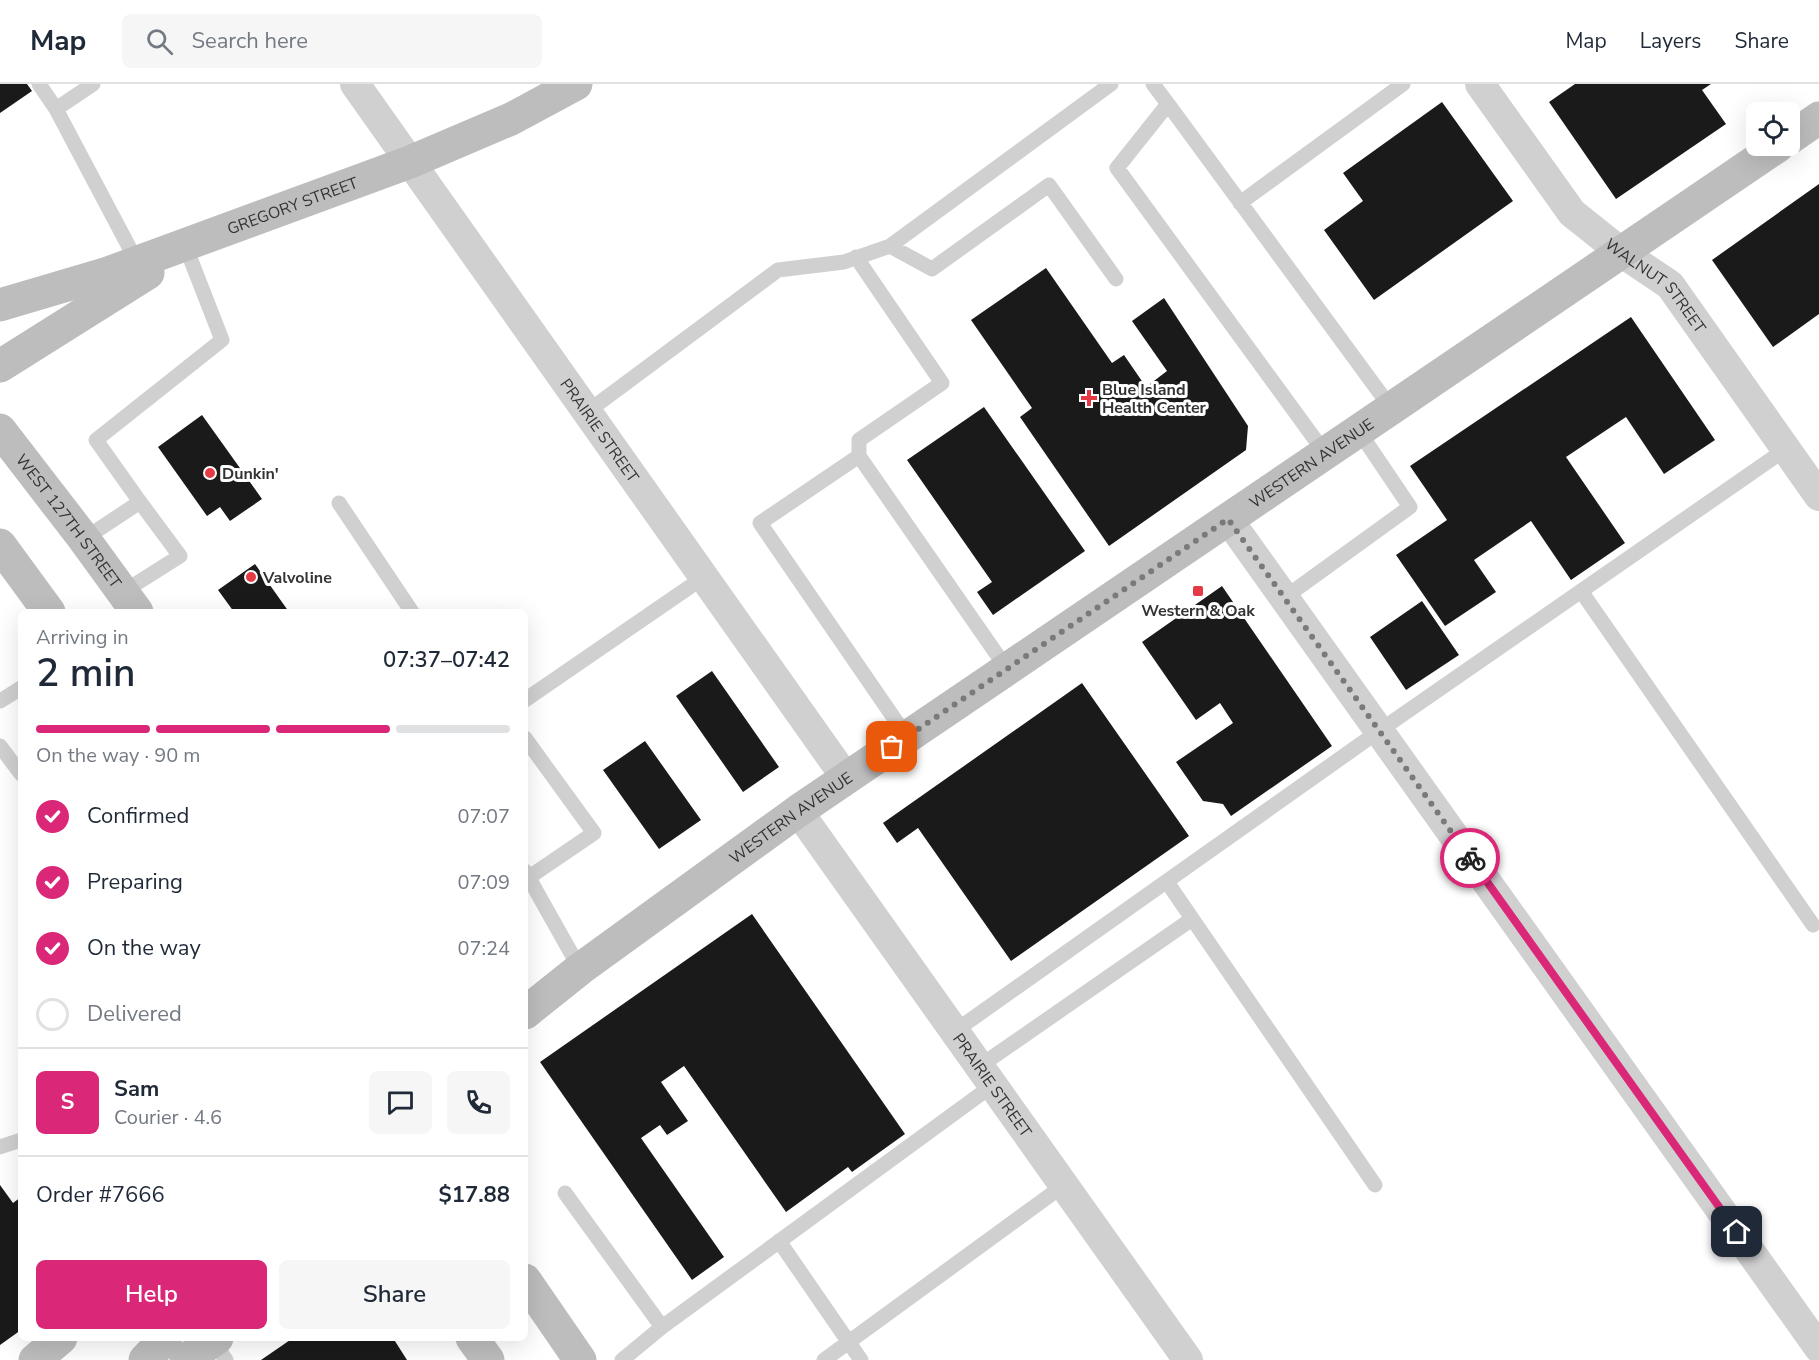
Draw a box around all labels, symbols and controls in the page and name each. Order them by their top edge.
search box [122,14,542,68]
text: Map [30,22,86,60]
icon: search [143,25,176,58]
text: Search here [191,26,308,56]
text: Map [1565,27,1607,55]
text: Layers [1640,27,1701,55]
text: Share [1734,27,1789,55]
map controls [1746,102,1800,156]
button: locate [1746,102,1800,156]
street label: GREGORY STREET [224,172,361,240]
street label: WALNUT STREET [1600,233,1711,338]
street label: PRAIRIE STREET [555,374,644,487]
place label: Blue Island Health Center [1102,379,1207,419]
marker: Blue Island Health Center [1080,389,1098,407]
street label: WESTERN AVENUE [1245,413,1378,514]
street label: WEST 127TH STREET [10,450,126,593]
place label: Dunkin' [222,463,279,485]
marker: Dunkin' [203,466,217,480]
place label: Valvoline [262,567,332,589]
marker: Valvoline [244,570,258,584]
marker: Western & Oak [1191,584,1205,598]
place label: Western & Oak [1141,600,1255,622]
text: Arriving in [36,624,129,651]
text: 07:37–07:42 [383,645,510,675]
text: 2 min [36,647,135,700]
pin [866,721,917,772]
icon: bag [875,730,908,763]
text: On the way · 90 m [36,742,200,769]
street label: WESTERN AVENUE [725,767,857,869]
icon: check [36,800,69,833]
text: Confirmed [87,801,189,831]
text: 07:07 [457,803,510,830]
courier [1440,828,1500,888]
icon: bike [1454,842,1487,875]
icon: check [36,866,69,899]
text: Preparing [87,867,183,897]
text: 07:09 [457,869,510,896]
icon: check [36,932,69,965]
text: On the way [87,933,201,963]
text: 07:24 [457,935,510,962]
text: Delivered [87,999,182,1029]
street label: PRAIRIE STREET [947,1029,1037,1142]
button: chat [369,1071,432,1134]
button: phone [447,1071,510,1134]
text: Sam [114,1074,159,1104]
text: S [61,1087,74,1117]
text: Courier · 4.6 [114,1104,222,1131]
text: Order #7666 [36,1180,165,1210]
text: $17.88 [439,1180,510,1210]
pin [1711,1206,1762,1257]
icon: home [1720,1215,1753,1248]
button: Help [36,1260,267,1329]
button: Share [279,1260,510,1329]

